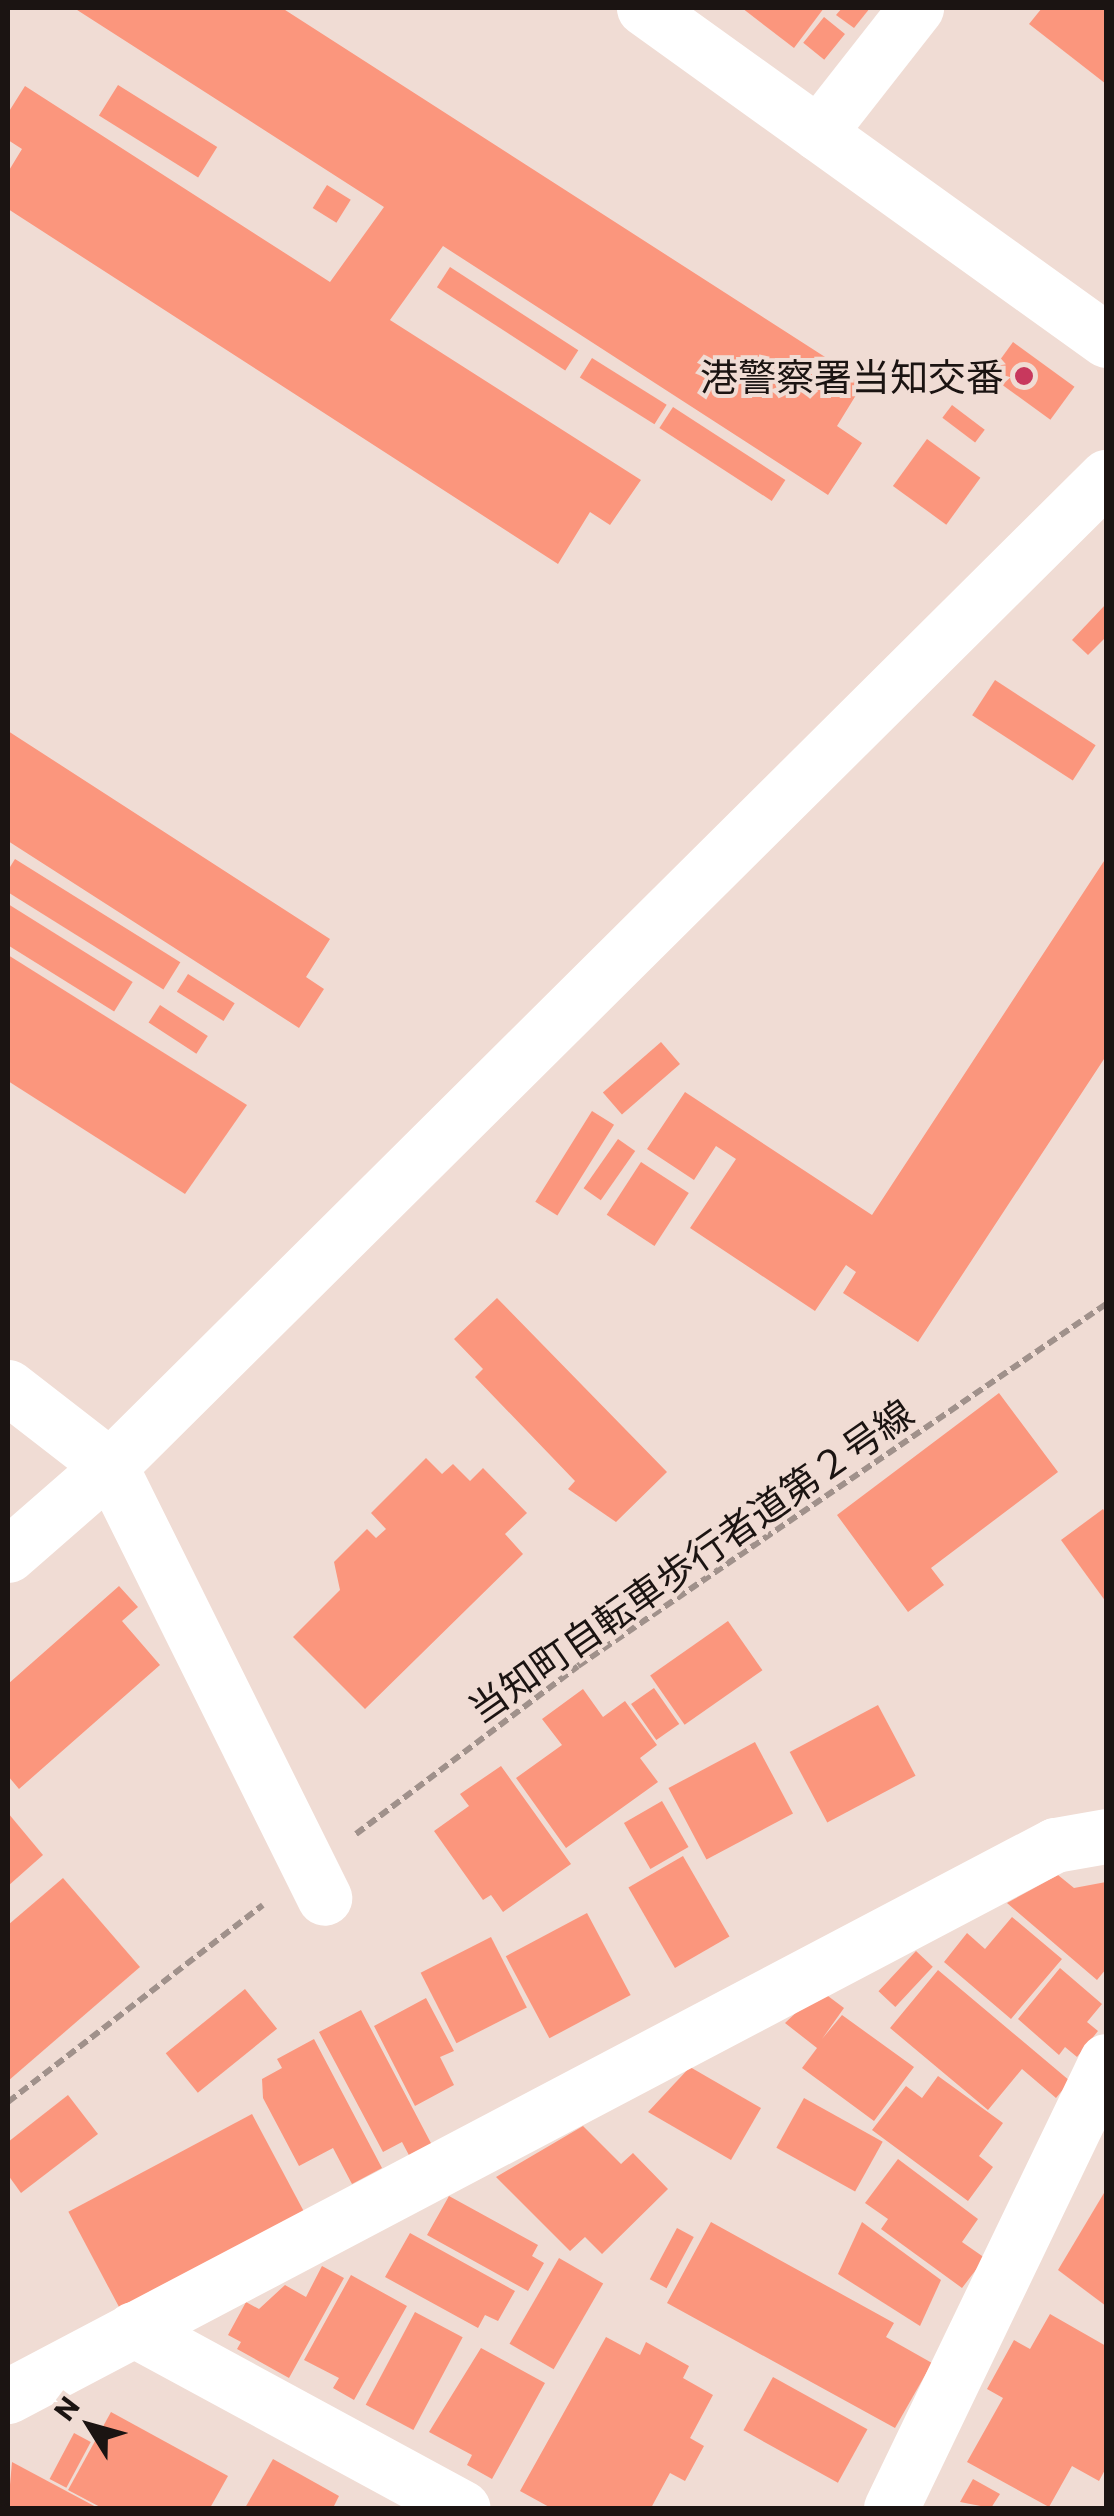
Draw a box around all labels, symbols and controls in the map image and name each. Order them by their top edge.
place label: 港警察署当知交番 [700,353,1004,399]
marker: 港警察署当知交番 [1013,365,1035,387]
street label: 当知町自転車歩行者道第２号線 [459,1389,921,1731]
north arrow [40,2376,140,2476]
text: N [46,2389,86,2427]

